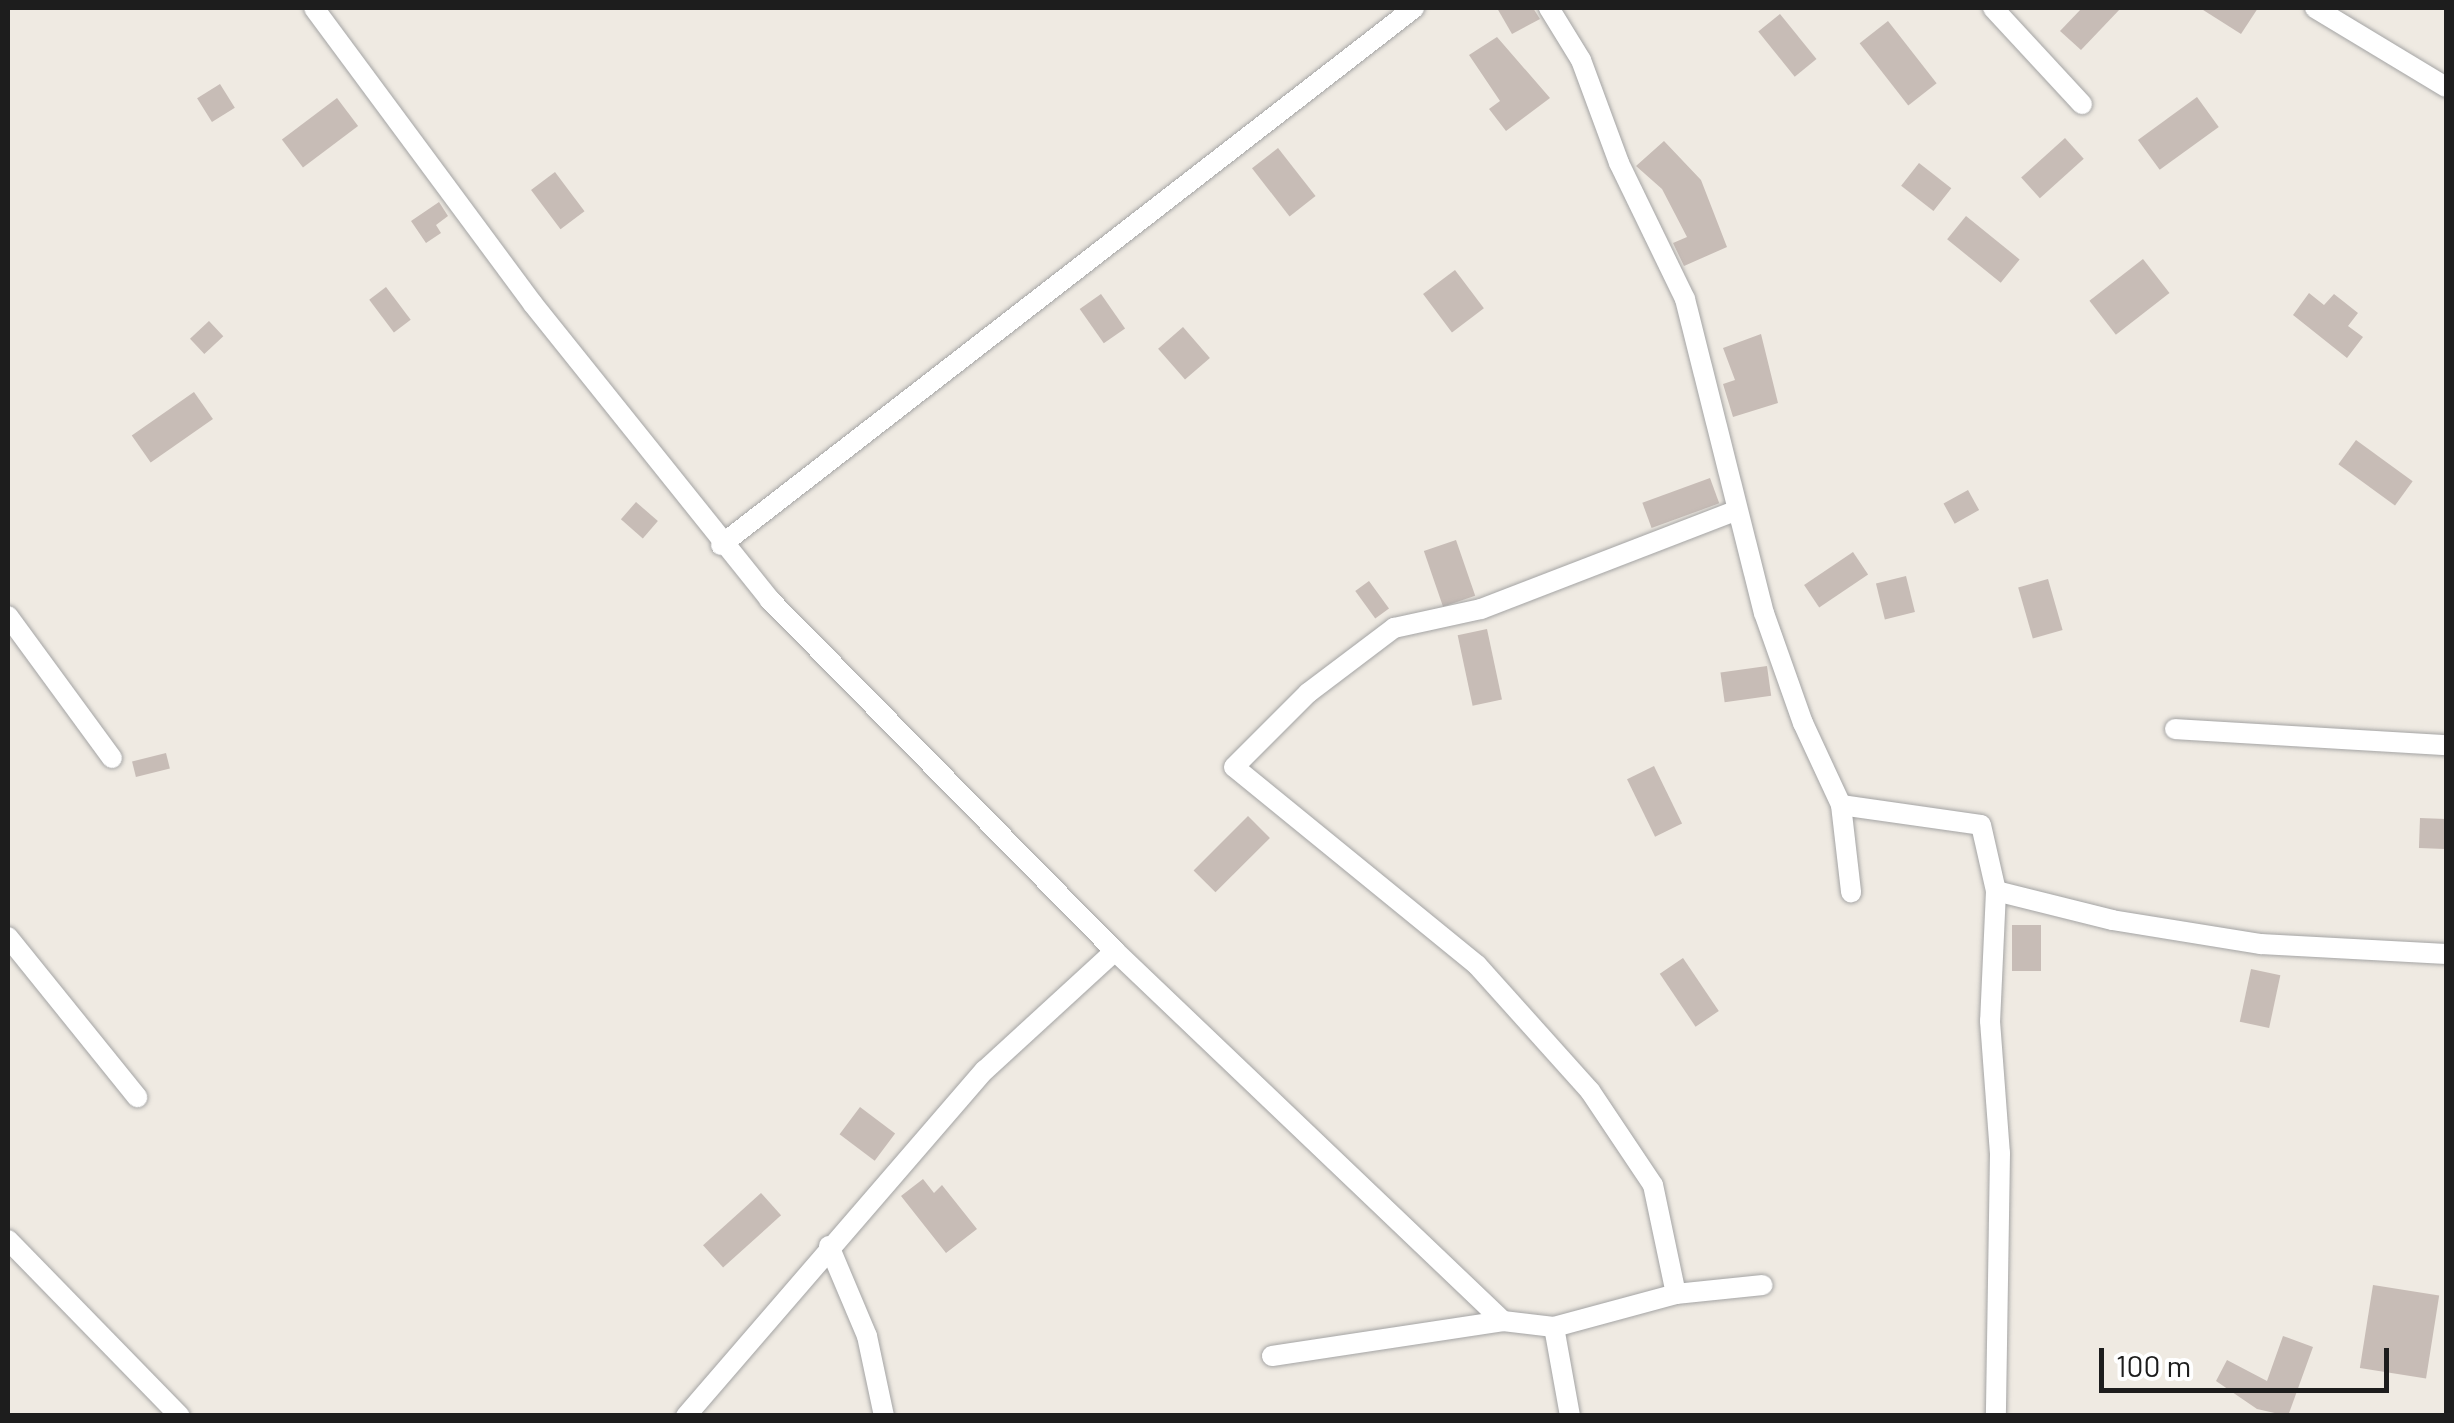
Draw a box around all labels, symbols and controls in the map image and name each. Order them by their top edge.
scale bar [2104,1328,2394,1390]
text: 100 m [2116,1347,2191,1383]

